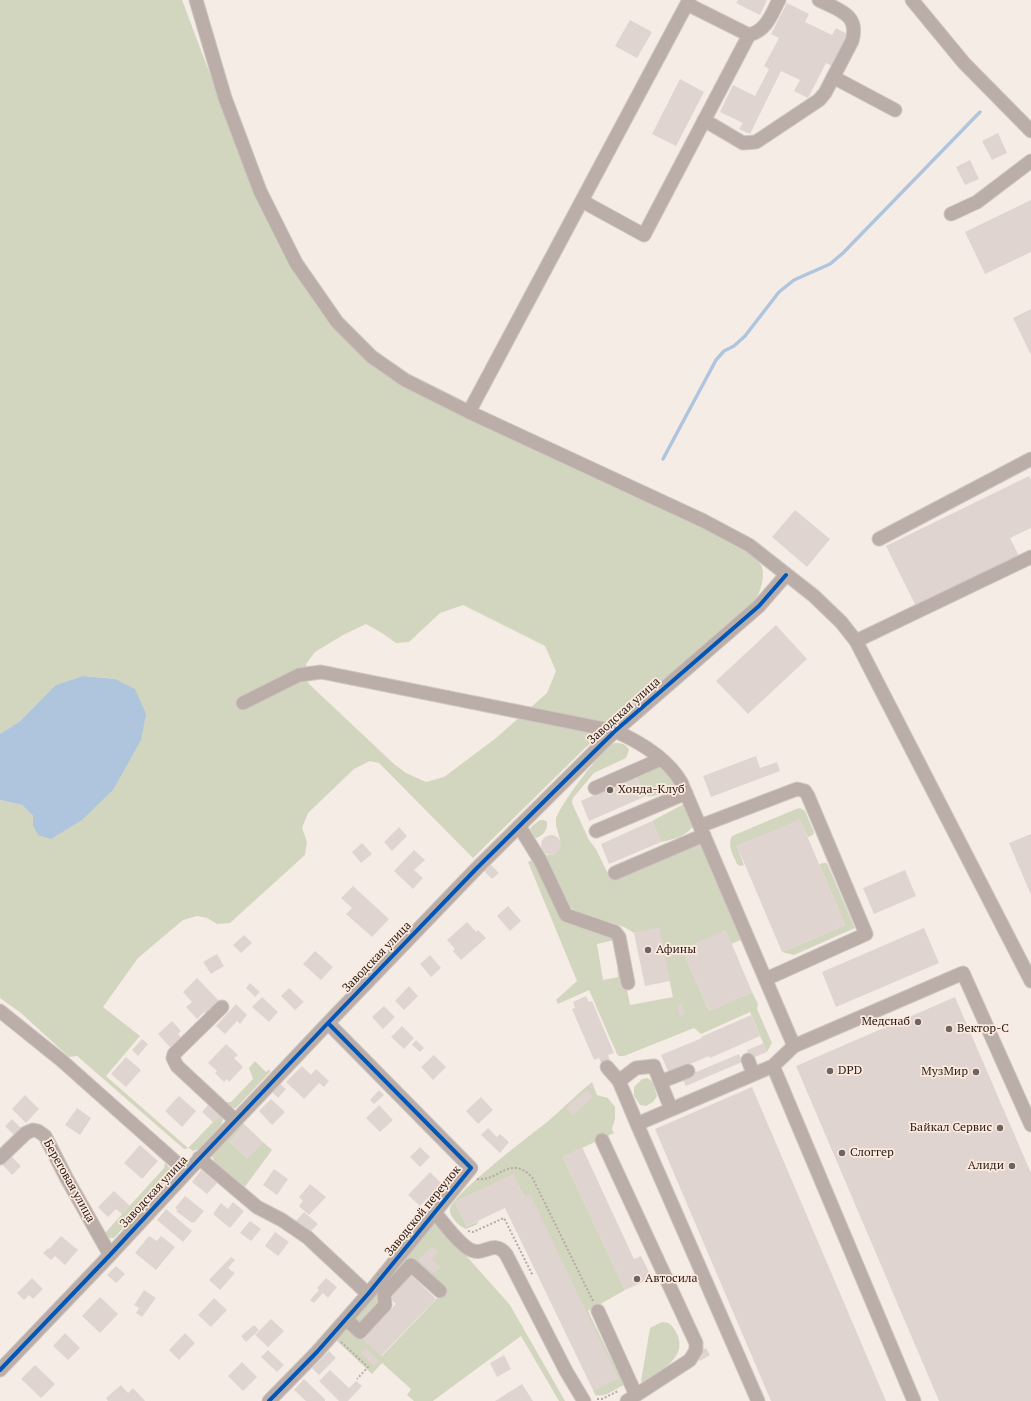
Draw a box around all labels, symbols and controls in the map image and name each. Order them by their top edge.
street label: Заводская улица [585,675,663,747]
place label: Хонда-Клуб [618,783,684,797]
marker: Хонда-Клуб [605,785,615,795]
street label: Заводская улица [340,919,414,995]
place label: Афины [656,943,696,957]
marker: Афины [643,945,653,955]
place label: Медснаб [861,1015,910,1029]
marker: Медснаб [913,1017,923,1027]
place label: Вектор-С [957,1022,1009,1036]
marker: Вектор-С [944,1024,954,1034]
place label: DPD [838,1064,862,1078]
place label: МузМир [921,1065,968,1079]
marker: DPD [825,1066,835,1076]
marker: МузМир [971,1067,981,1077]
place label: Байкал Сервис [910,1121,992,1135]
marker: Байкал Сервис [995,1123,1005,1133]
street label: Береговая улица [40,1137,98,1225]
place label: Слоггер [850,1146,894,1160]
marker: Слоггер [837,1148,847,1158]
street label: Заводская улица [117,1153,191,1231]
place label: Алиди [968,1159,1004,1173]
marker: Алиди [1007,1161,1017,1171]
street label: Заводской переулок [382,1163,464,1259]
place label: Автосила [645,1272,698,1286]
marker: Автосила [632,1274,642,1284]

